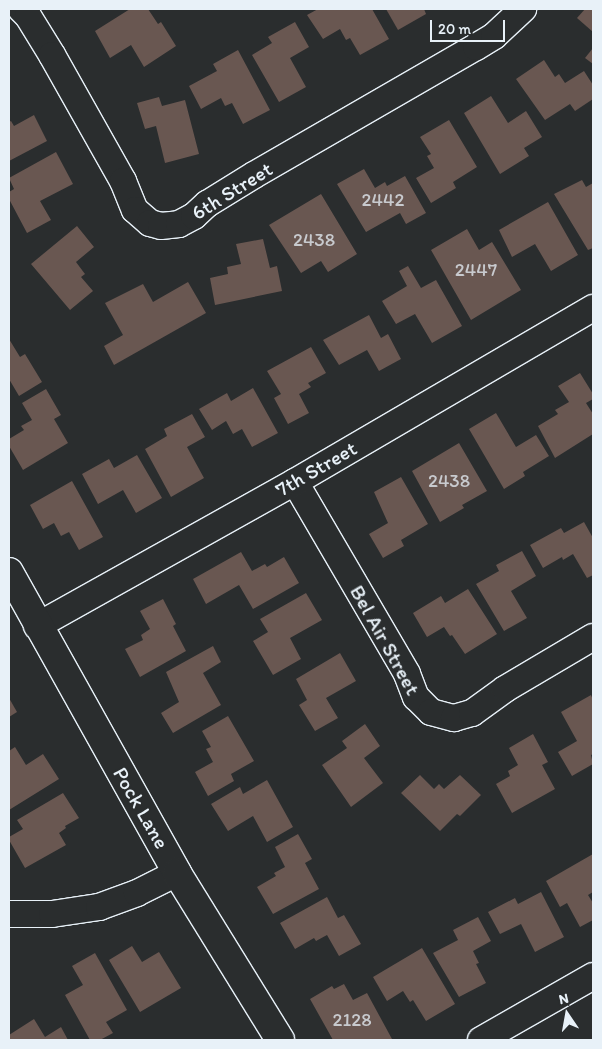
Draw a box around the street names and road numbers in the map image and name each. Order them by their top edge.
street label: 6th Street [187,156,277,226]
street label: 7th Street [271,436,361,502]
street label: Bel Air Street [344,581,426,699]
street label: Pock Lane [107,762,175,854]

